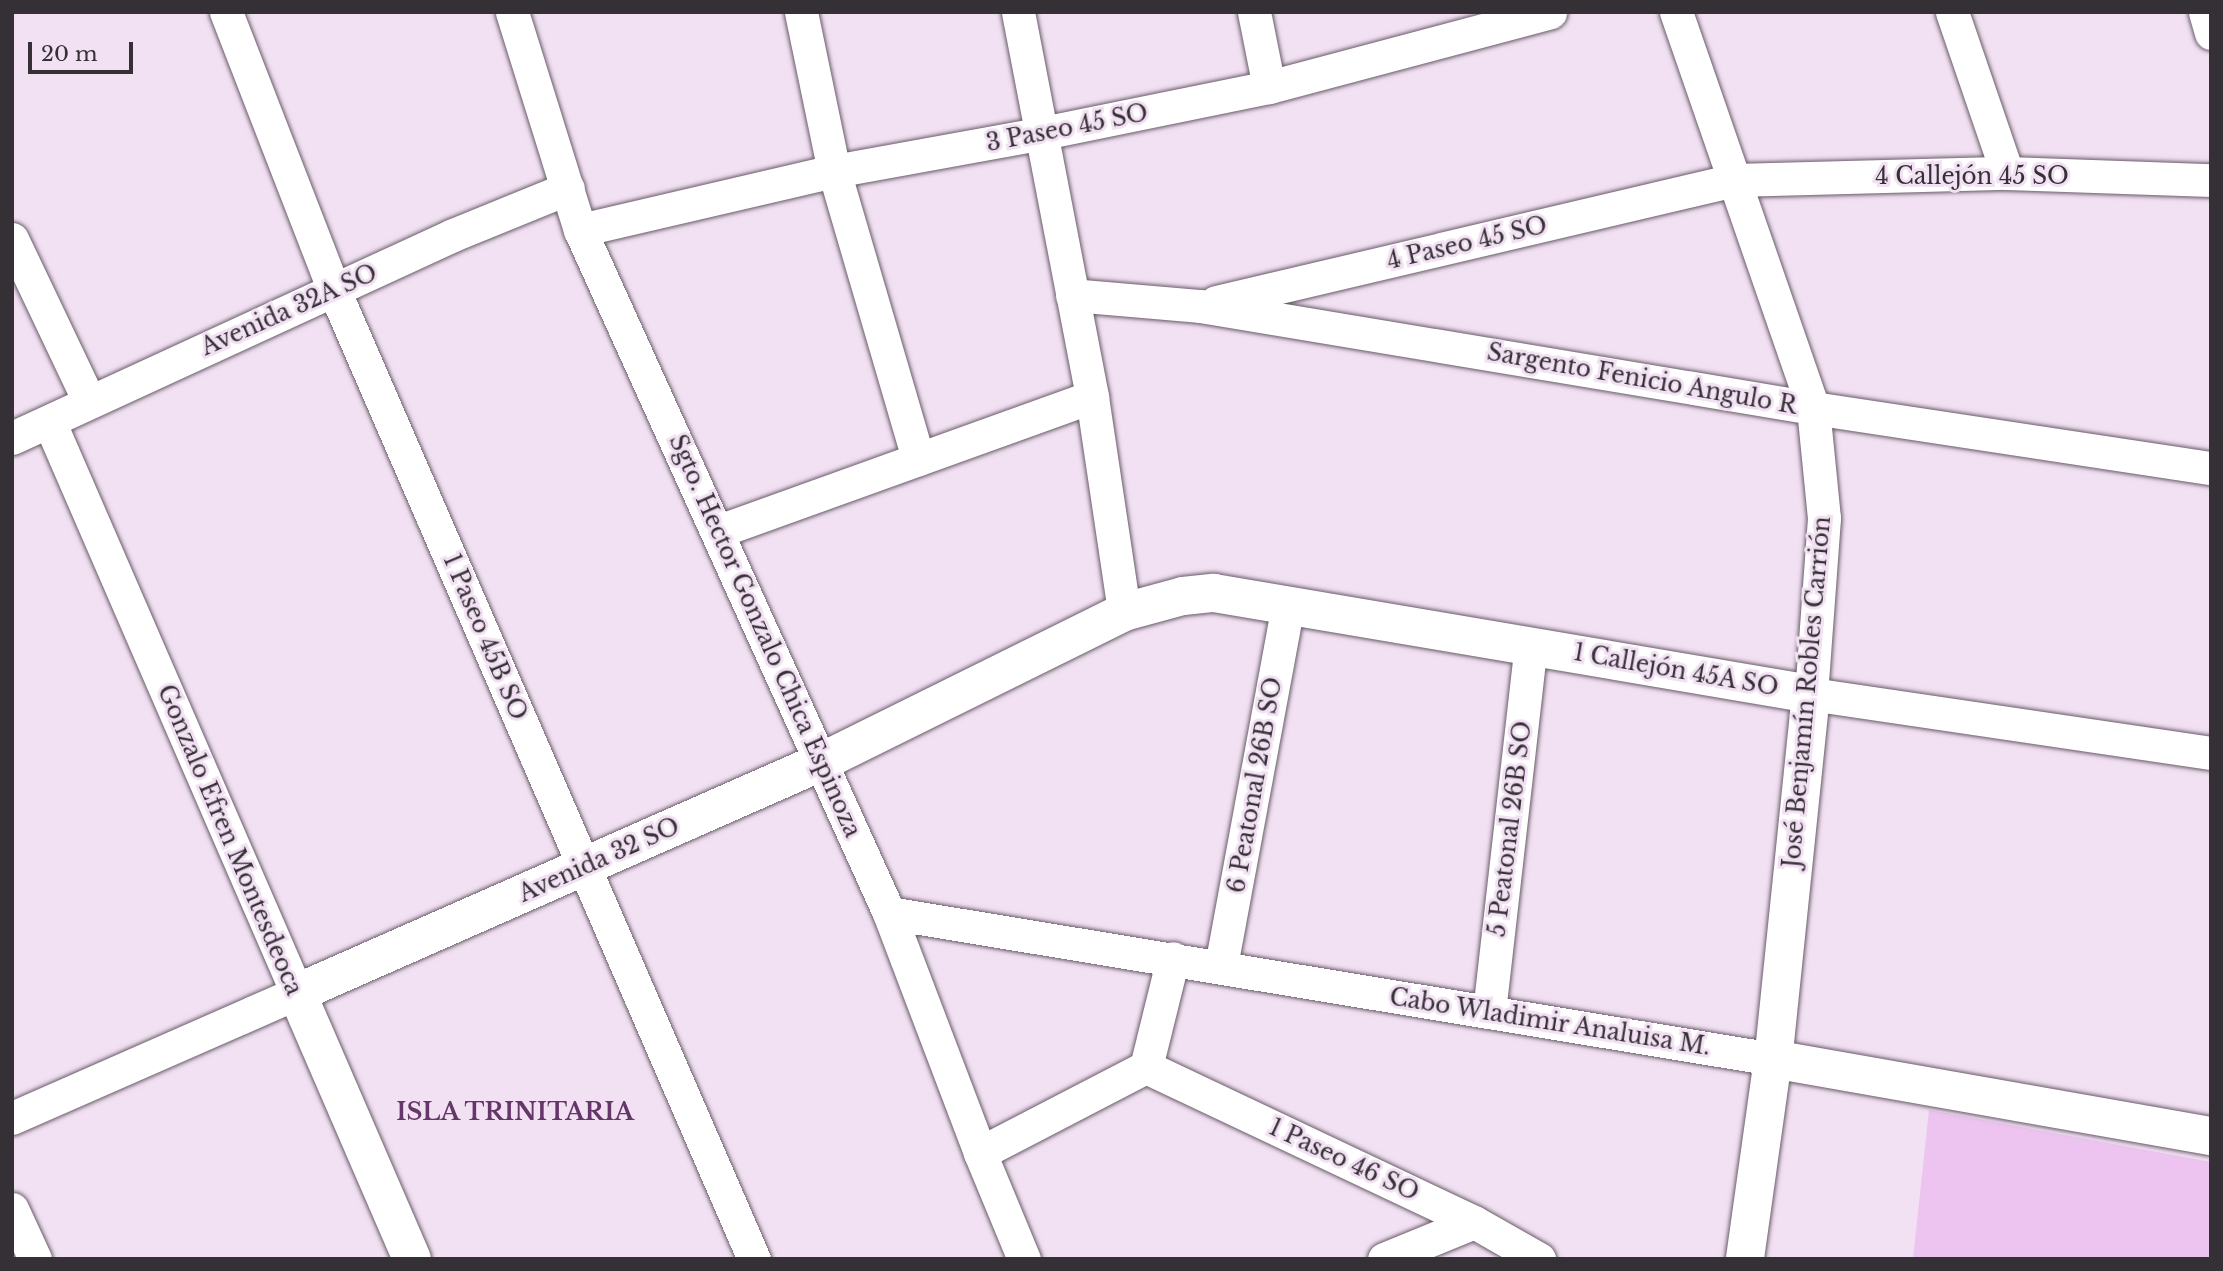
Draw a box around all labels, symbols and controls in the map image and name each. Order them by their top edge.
scale bar [32,28,136,72]
text: 20 m [41,41,98,67]
street label: 3 Paseo 45 SO [984,99,1150,157]
street label: 4 Callejón 45 SO [1875,162,2069,190]
street label: 4 Paseo 45 SO [1384,211,1550,275]
street label: Avenida 32A SO [196,259,382,361]
street label: Sargento Fenicio Angulo R [1485,338,1799,420]
street label: Sgto. Hector Gonzalo Chica Espinoza [663,430,867,842]
street label: José Benjamín Robles Carrión [1778,515,1836,869]
street label: 1 Paseo 45B SO [438,550,532,724]
street label: 1 Callejón 45A SO [1571,638,1781,702]
street label: 6 Peatonal 26B SO [1222,675,1288,895]
street label: Gonzalo Efren Montesdeoca [152,681,308,999]
street label: 5 Peatonal 26B SO [1483,720,1537,938]
street label: Avenida 32 SO [514,812,684,908]
street label: Cabo Wladimir Analuisa M. [1386,983,1714,1061]
district label: ISLA TRINITARIA [395,1098,635,1126]
street label: 1 Paseo 46 SO [1265,1113,1423,1207]

